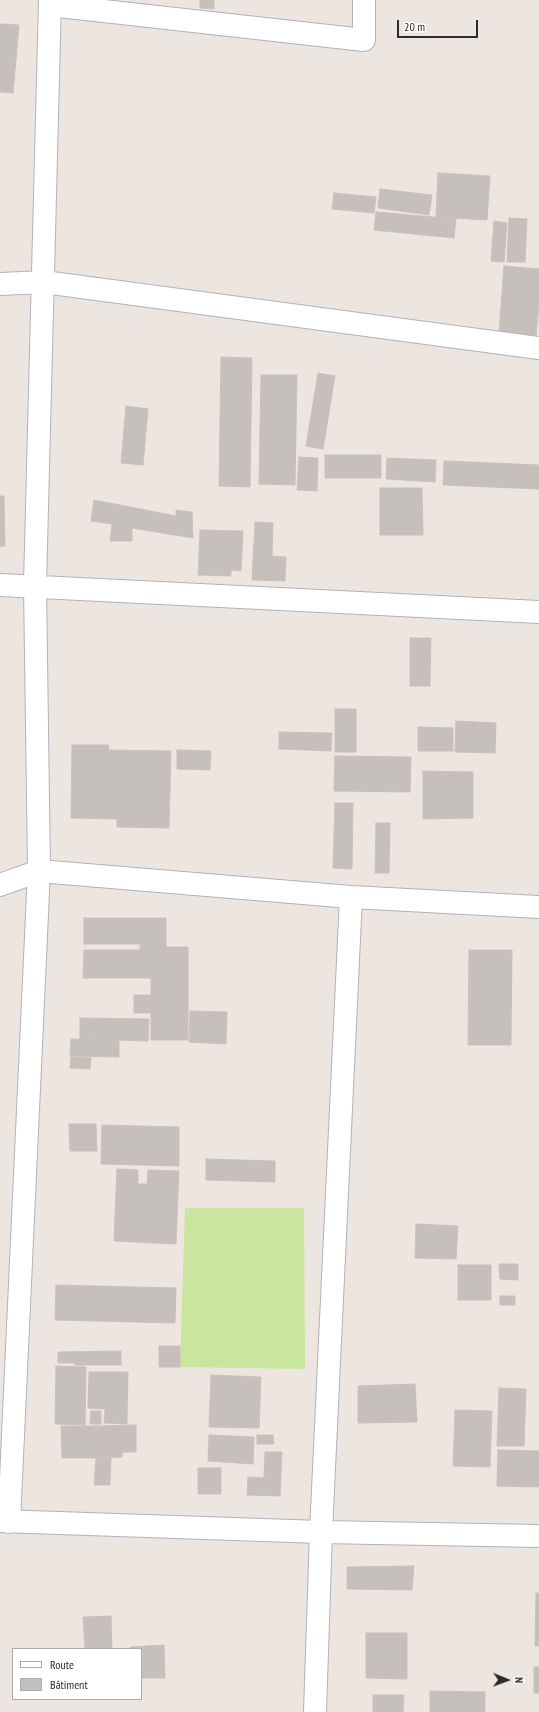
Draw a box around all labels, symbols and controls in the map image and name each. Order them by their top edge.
scale bar [399,12,480,38]
text: 20 m [404,19,425,34]
legend [12,1648,142,1700]
text: Route [50,1657,74,1672]
north arrow [487,1660,527,1700]
text: Bâtiment [50,1677,88,1692]
text: N [512,1677,526,1683]

